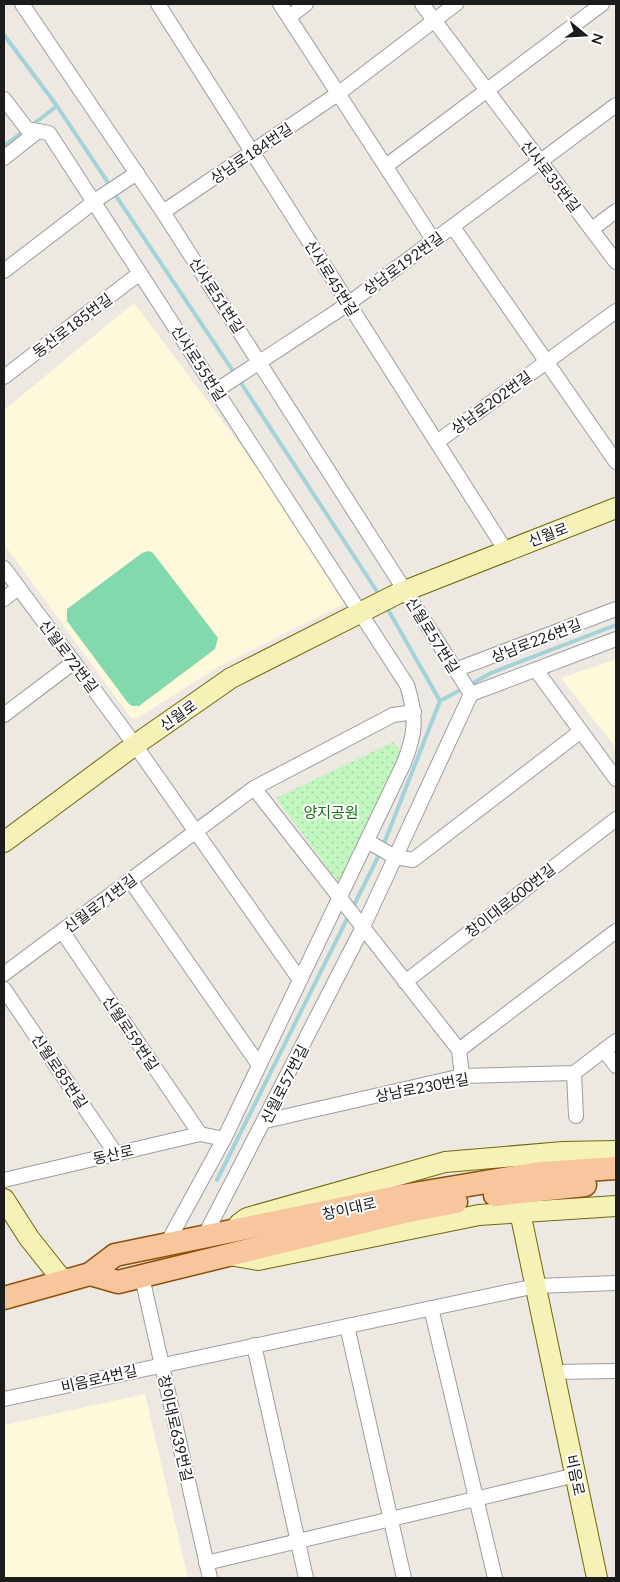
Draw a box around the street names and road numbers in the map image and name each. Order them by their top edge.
street label: 상남로184번길 [207,119,295,187]
street label: 신사로35번길 [517,136,585,216]
street label: 상남로192번길 [359,228,447,298]
street label: 신사로45번길 [301,237,363,319]
street label: 신사로51번길 [186,254,248,336]
street label: 동산로185번길 [29,289,115,361]
street label: 신사로55번길 [168,322,230,404]
street label: 상남로202번길 [447,367,535,437]
street label: 신월로 [525,518,571,550]
street label: 신월로57번길 [402,594,464,676]
street label: 상남로226번길 [488,615,584,665]
street label: 신월로72번길 [36,616,102,696]
street label: 신월로 [156,696,200,734]
street label: 창이대로600번길 [462,859,558,941]
street label: 신월로71번길 [60,870,140,936]
street label: 신월로59번길 [99,992,163,1074]
street label: 신월로85번길 [28,1030,92,1112]
street label: 신월로57번길 [256,1041,312,1127]
street label: 상남로230번길 [374,1069,470,1105]
street label: 동산로 [91,1141,135,1167]
street label: 창이대로 [320,1193,378,1223]
street label: 비음로4번길 [59,1360,139,1396]
street label: 창이대로639번길 [155,1373,197,1483]
street label: 비음로 [563,1453,589,1497]

